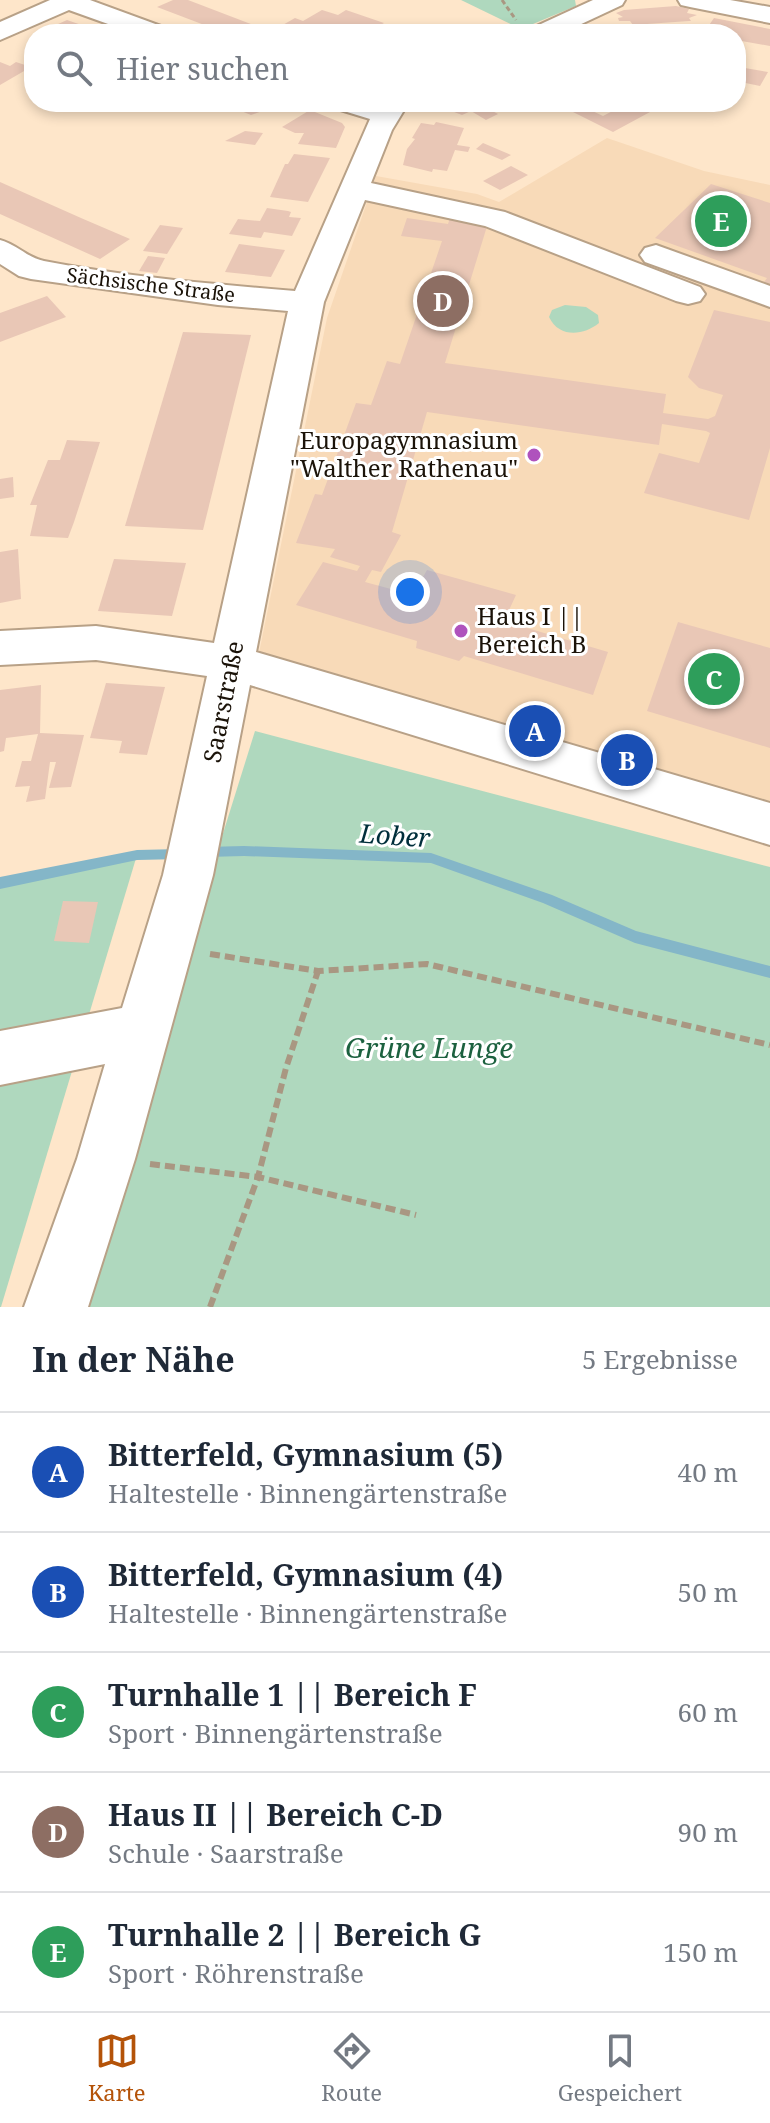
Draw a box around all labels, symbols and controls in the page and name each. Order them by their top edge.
search box [24,24,746,112]
icon: search [52,46,96,90]
text: Hier suchen [116,48,289,89]
pin: E [695,191,747,251]
street label: Sächsische Straße [65,261,237,308]
pin: D [417,271,469,331]
place label: Europagymnasium "Walther Rathenau" [290,423,518,484]
marker: Europagymnasium "Walther Rathenau" [525,446,543,464]
your location [390,572,430,612]
place label: Haus I || Bereich B [477,599,586,660]
marker: Haus I || Bereich B [452,622,470,640]
street label: Saarstraße [195,638,250,765]
pin: C [688,649,740,709]
pin: A [509,701,561,761]
pin: B [601,730,653,790]
water label: Lober [358,815,432,855]
park label: Grüne Lunge [345,1028,513,1066]
text: In der Nähe [32,1336,235,1382]
text: 5 Ergebnisse [582,1341,738,1377]
text: Bitterfeld, Gymnasium (5) [108,1434,503,1475]
text: A [48,1454,68,1490]
text: 40 m [678,1454,738,1490]
text: Haltestelle · Binnengärtenstraße [108,1475,507,1511]
text: Bitterfeld, Gymnasium (4) [108,1554,503,1595]
text: B [49,1574,67,1610]
text: 50 m [678,1574,738,1610]
text: Haltestelle · Binnengärtenstraße [108,1595,507,1631]
text: Turnhalle 1 || Bereich F [108,1674,477,1715]
text: C [49,1694,67,1730]
text: 60 m [678,1694,738,1730]
text: Sport · Binnengärtenstraße [108,1715,443,1751]
text: Haus II || Bereich C-D [108,1794,443,1835]
text: D [48,1814,68,1850]
text: 90 m [678,1814,738,1850]
text: Schule · Saarstraße [108,1835,344,1871]
text: Turnhalle 2 || Bereich G [108,1914,481,1955]
text: E [50,1934,66,1970]
text: 150 m [663,1934,738,1970]
text: Sport · Röhrenstraße [108,1955,364,1991]
tab: Karte [88,2029,146,2107]
tab: Route [321,2029,382,2107]
tab: Gespeichert [558,2029,682,2107]

